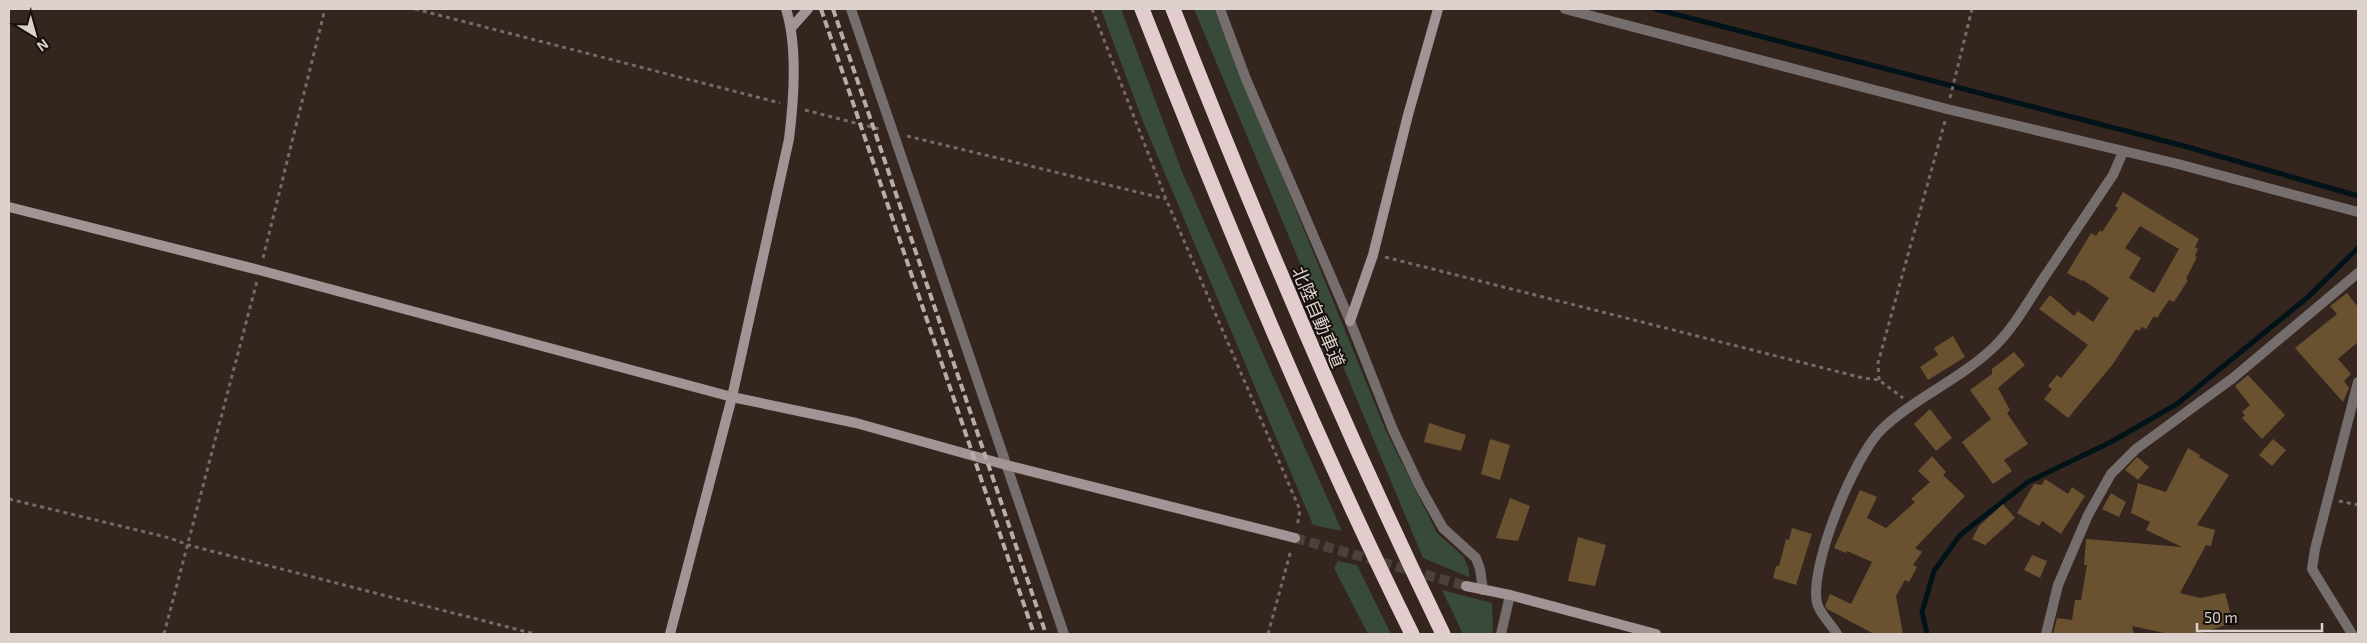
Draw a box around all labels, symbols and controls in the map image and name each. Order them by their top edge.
north arrow [10,10,60,60]
text: N [34,36,52,56]
street label: 北陸自動車道 [1288,263,1350,371]
scale bar [2197,600,2322,632]
text: 50 m [2204,608,2238,626]

